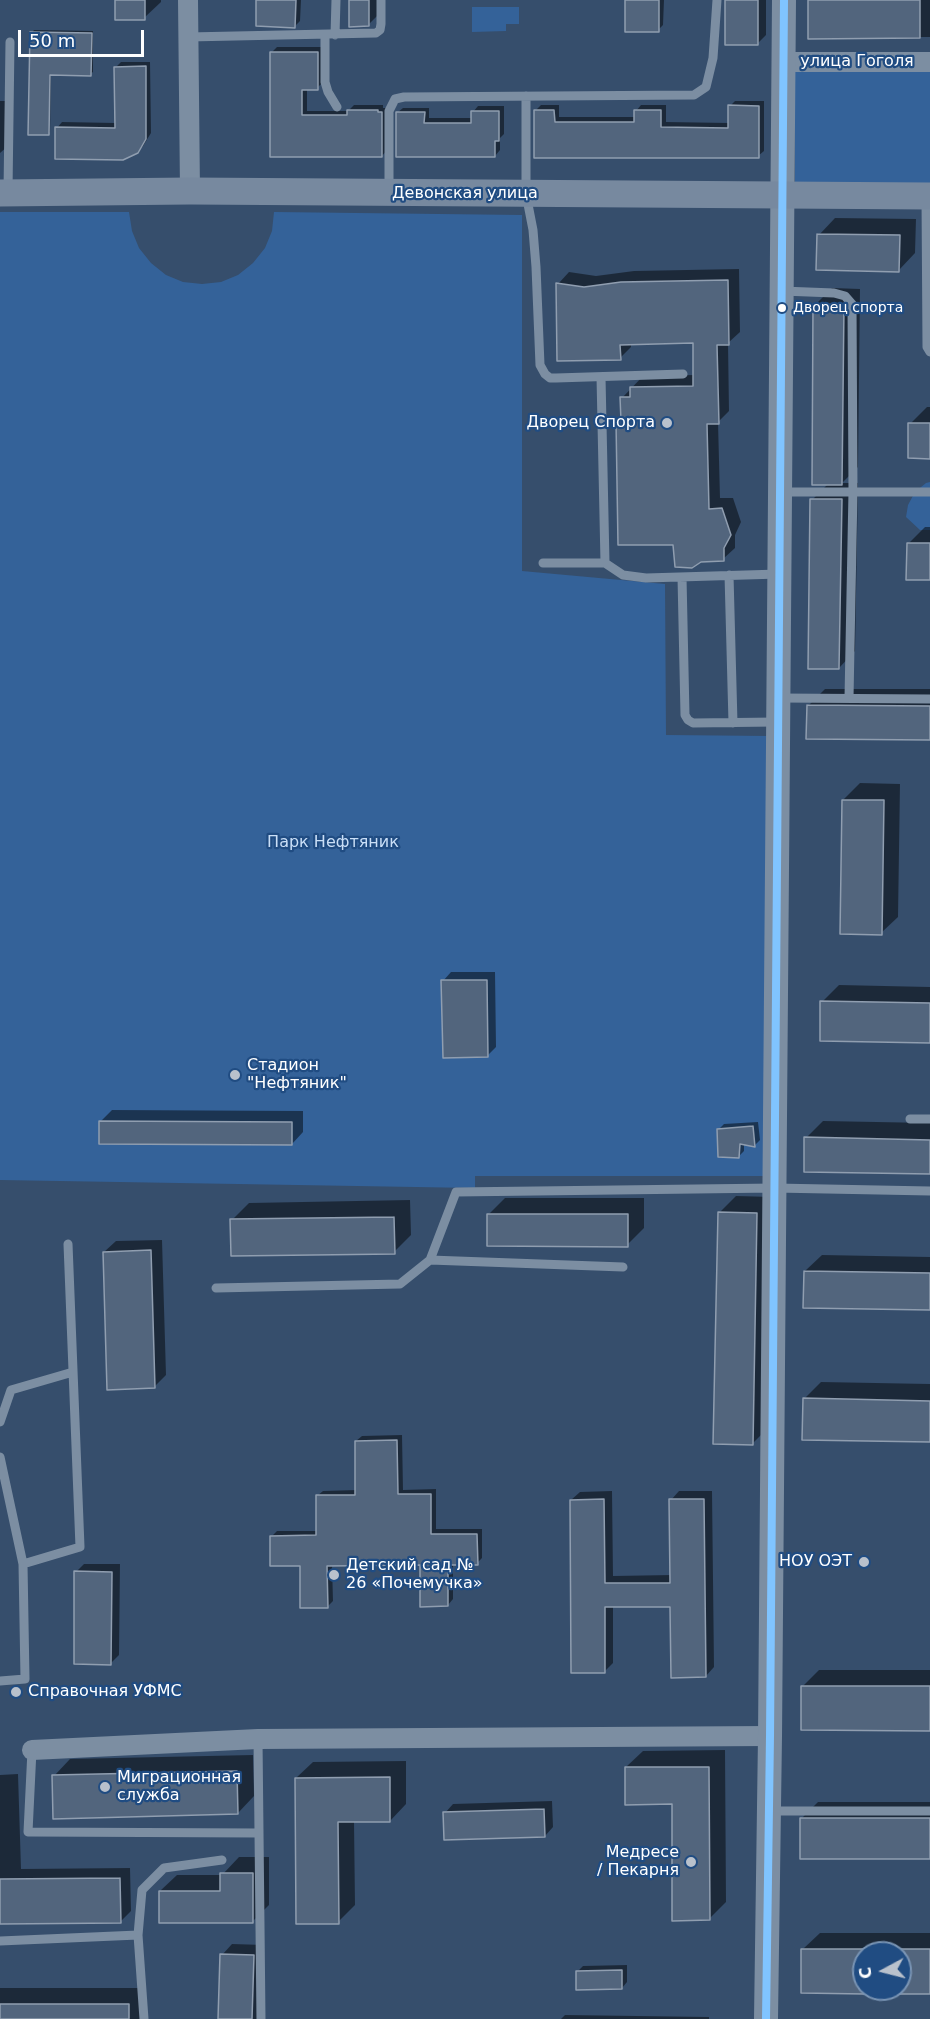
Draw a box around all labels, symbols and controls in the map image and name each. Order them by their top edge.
scale bar [21,18,147,56]
text: 50 m [29,30,75,51]
street label: улица Гоголя [800,52,914,72]
street label: Девонская улица [392,184,538,204]
place label: Дворец спорта [793,300,903,316]
marker: Дворец спорта [776,302,788,314]
place label: Дворец Спорта [527,413,655,433]
marker: Дворец Спорта [660,416,674,430]
park label: Парк Нефтяник [267,833,399,853]
place label: Стадион "Нефтяник" [247,1056,347,1094]
marker: Стадион "Нефтяник" [228,1068,242,1082]
place label: НОУ ОЭТ [779,1552,852,1572]
marker: НОУ ОЭТ [857,1555,871,1569]
place label: Детский сад № 26 «Почемучка» [346,1556,483,1594]
marker: Детский сад № 26 «Почемучка» [327,1568,341,1582]
place label: Справочная УФМС [28,1682,182,1702]
marker: Справочная УФМС [9,1685,23,1699]
place label: Миграционная служба [117,1768,241,1806]
marker: Миграционная служба [98,1780,112,1794]
place label: Медресе / Пекарня [597,1843,679,1881]
marker: Медресе / Пекарня [684,1855,698,1869]
north arrow [852,1941,912,2001]
text: С [855,1966,876,1980]

